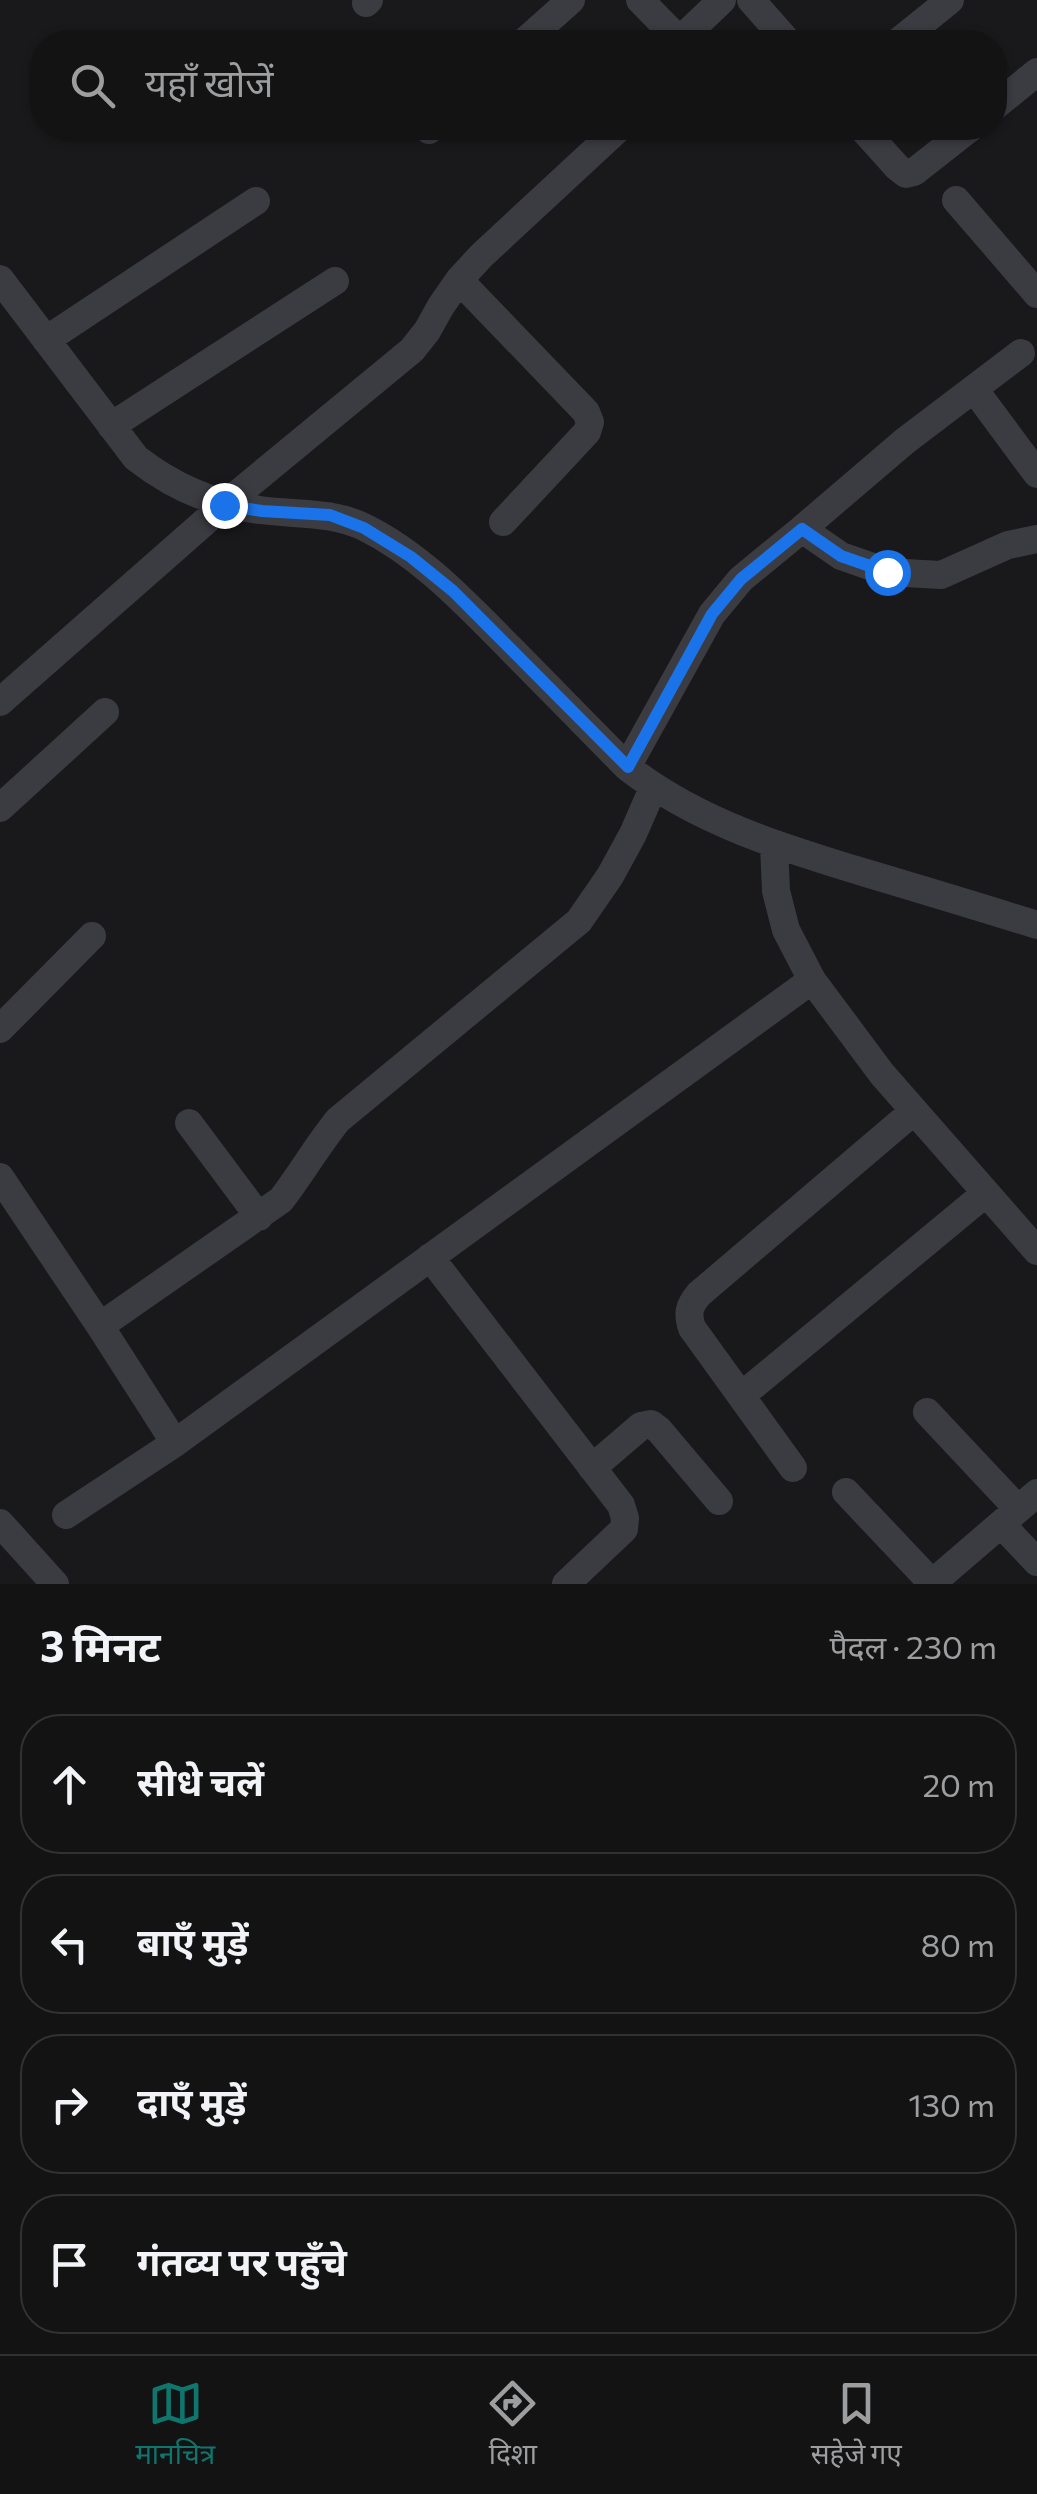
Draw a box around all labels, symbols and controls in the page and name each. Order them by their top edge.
search box [30,30,1007,140]
icon: search [65,58,120,113]
text: यहाँ खोजें [145,58,273,105]
route end [202,483,248,529]
route start [865,550,911,596]
text: 3 मिनट [40,1619,161,1671]
text: पैदल · 230 m [829,1626,997,1666]
icon: ahead [42,1757,97,1812]
text: सीधे चलें [137,1757,264,1804]
text: 20 m [922,1764,995,1804]
icon: left [42,1917,97,1972]
text: बाएँ मुड़ें [137,1917,248,1964]
text: 80 m [921,1924,995,1964]
icon: right [42,2077,97,2132]
text: दाएँ मुड़ें [137,2077,246,2124]
text: 130 m [908,2084,995,2124]
icon: arrive [42,2237,97,2292]
text: गंतव्य पर पहुँचे [137,2237,347,2284]
tab: मानचित्र [135,2376,215,2475]
tab: दिशा [485,2376,540,2475]
tab: सहेजे गए [811,2376,902,2475]

